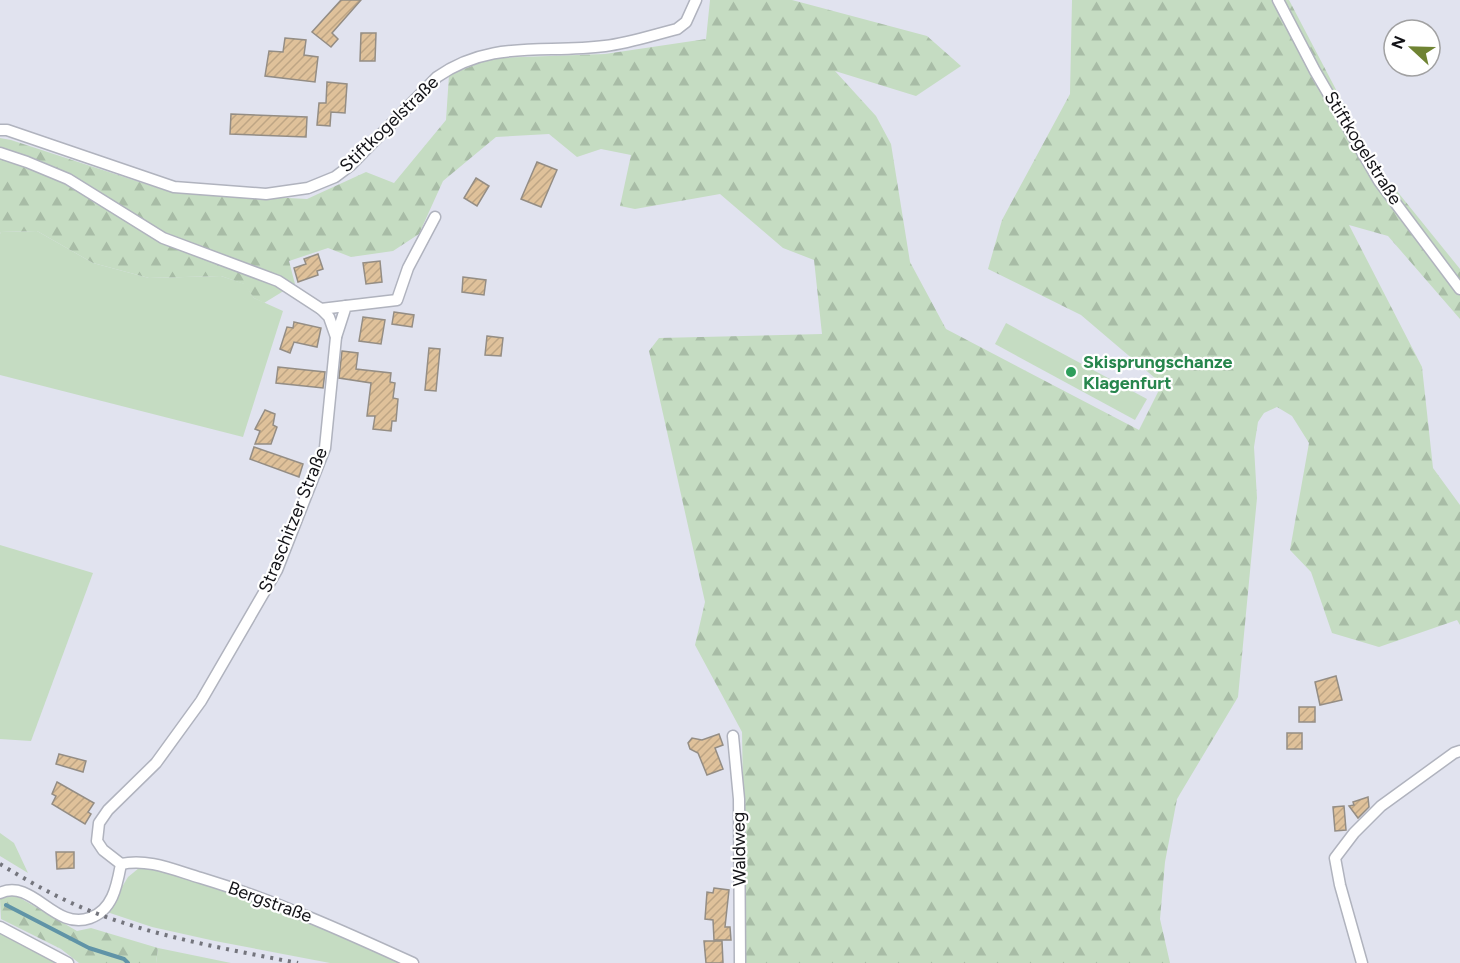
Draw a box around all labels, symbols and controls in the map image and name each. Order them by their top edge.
north arrow [1382,18,1442,78]
text: N [1387,33,1410,52]
street label: Stiftkogelstraße [335,71,443,177]
street label: Stiftkogelstraße [1319,87,1407,209]
place label: Skisprungschanze Klagenfurt [1083,351,1232,394]
marker: Skisprungschanze Klagenfurt [1064,365,1078,379]
street label: Straschitzer Straße [254,444,332,596]
street label: Waldweg [727,812,751,886]
street label: Bergstraße [225,877,315,927]

